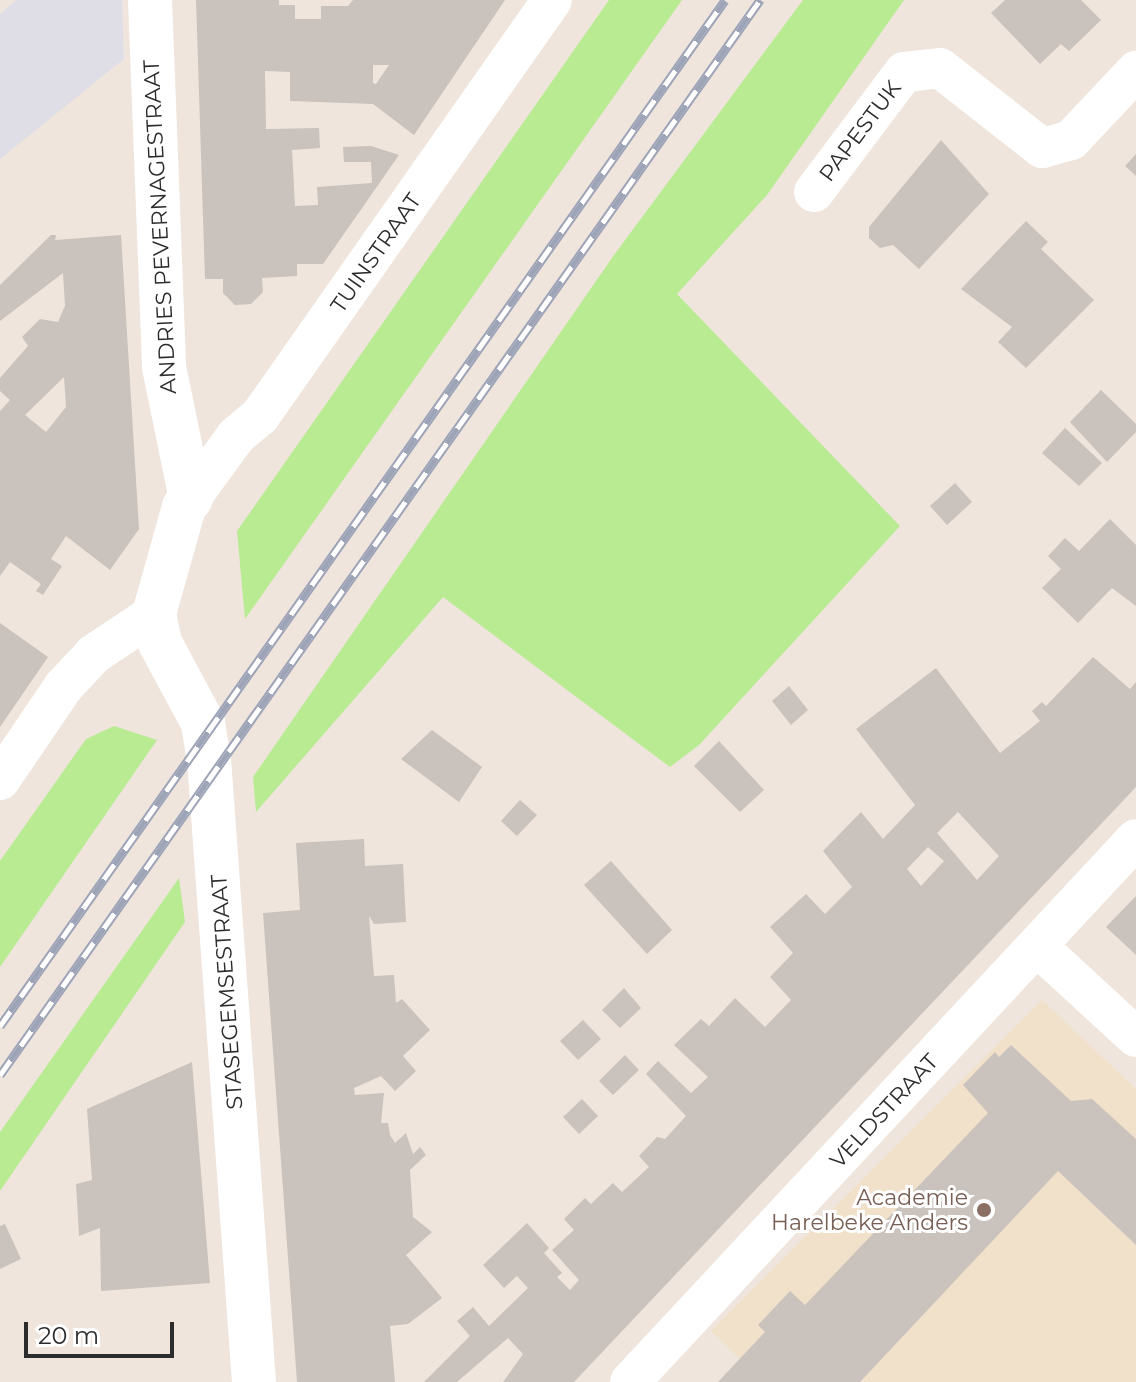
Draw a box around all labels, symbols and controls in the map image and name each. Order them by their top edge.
street label: ANDRIES PEVERNAGESTRAAT [138,59,182,395]
street label: PAPESTUK [813,75,907,187]
street label: TUINSTRAAT [325,188,427,318]
street label: STASEGEMSESTRAAT [206,874,248,1110]
street label: VELDSTRAAT [824,1048,944,1174]
place label: Academie Harelbeke Anders [771,1184,968,1236]
marker: Academie Harelbeke Anders [975,1201,993,1219]
scale bar [28,1306,178,1356]
text: 20 m [38,1321,99,1350]

